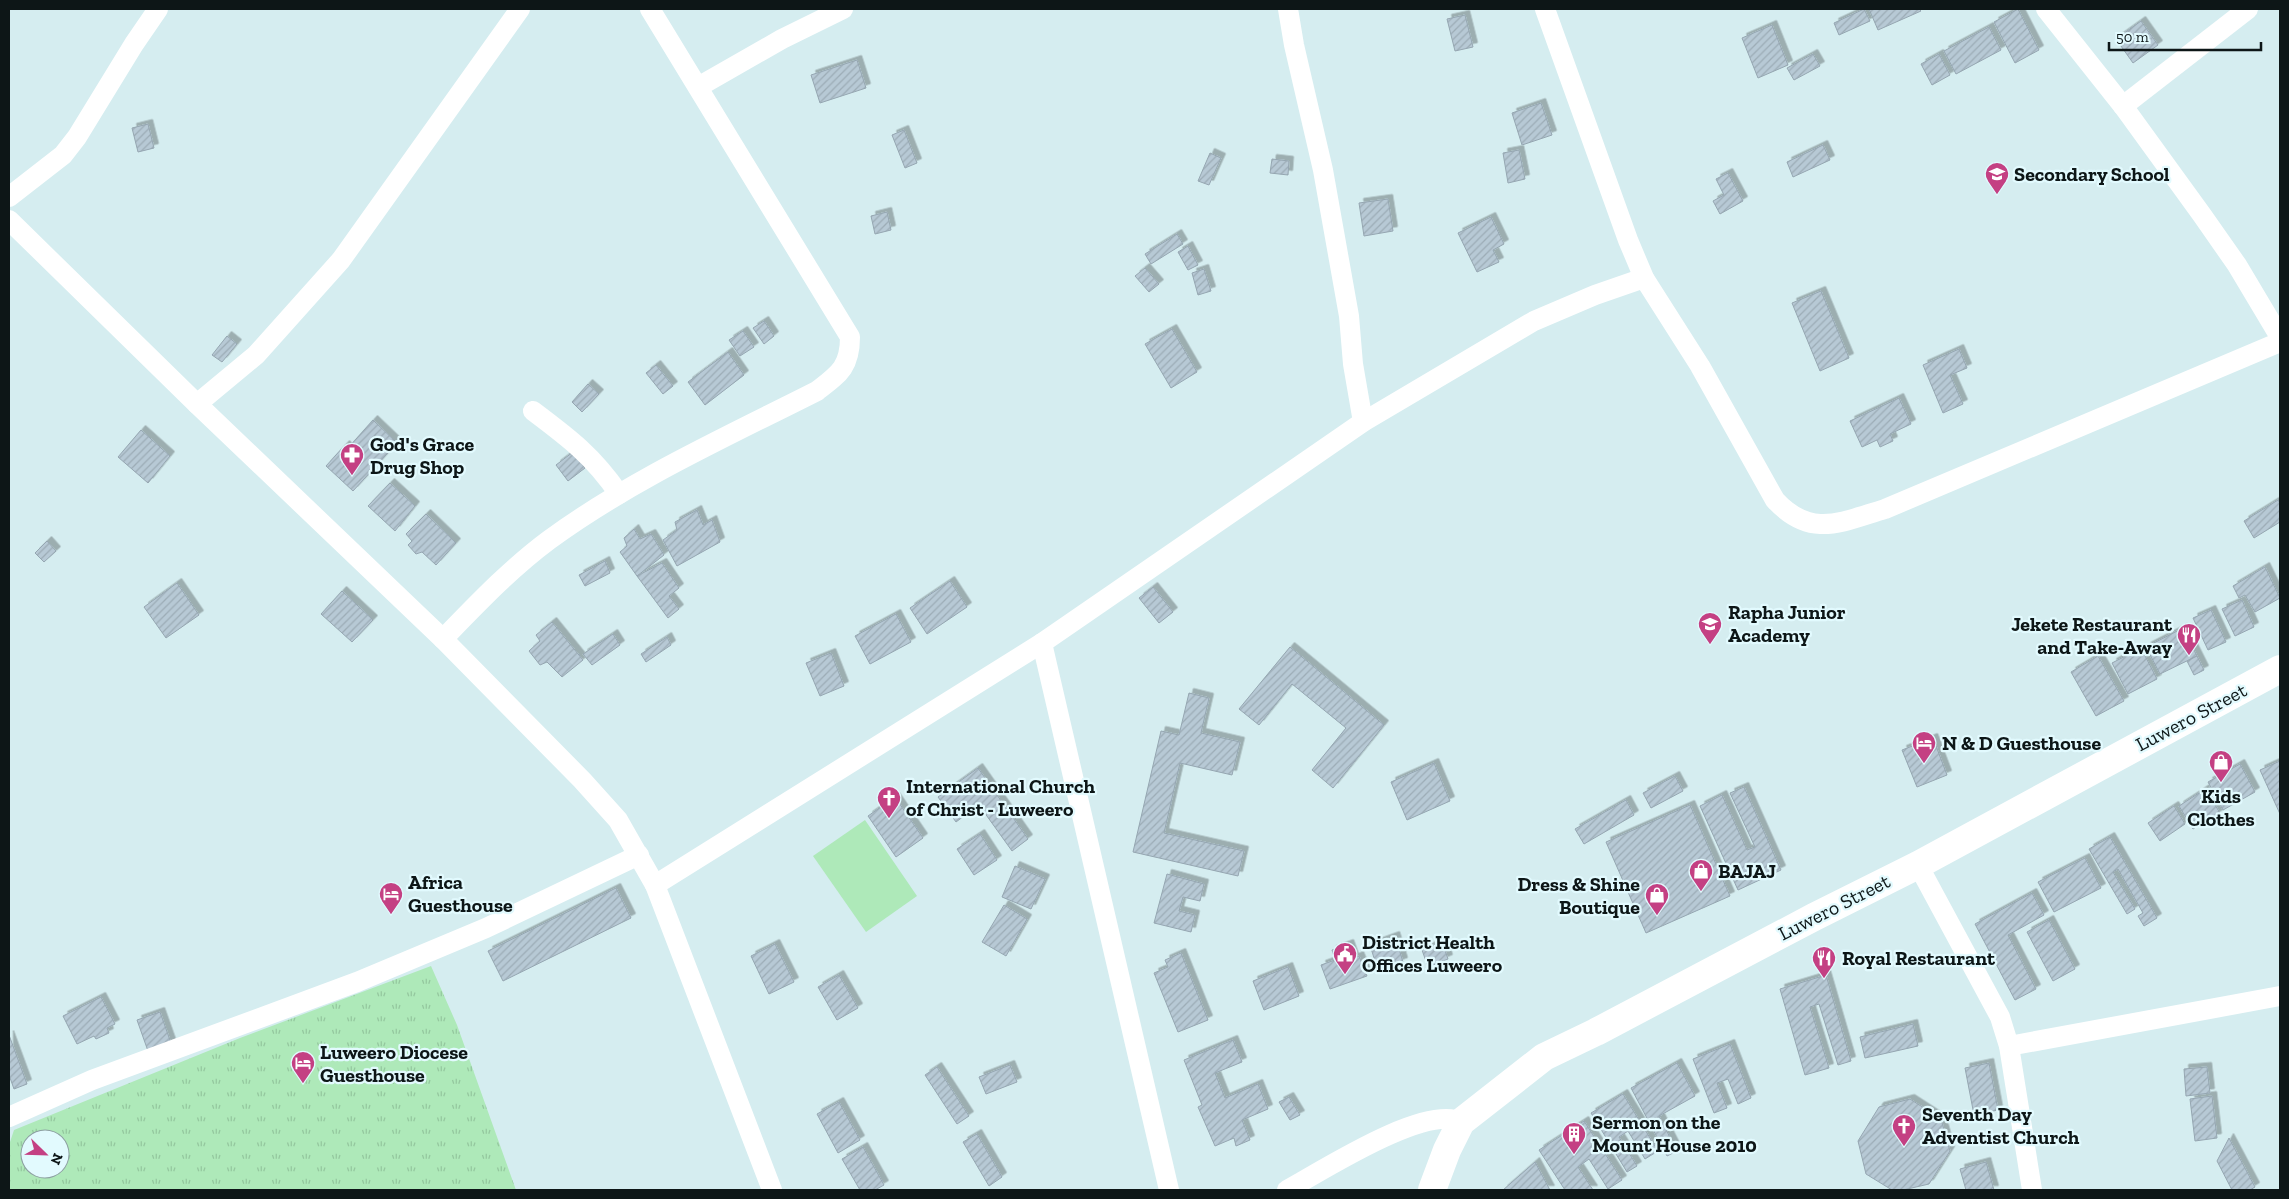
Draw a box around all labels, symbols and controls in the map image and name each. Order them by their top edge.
scale bar [2109,20,2262,52]
text: 50 m [2116,28,2149,46]
school or university icon: Secondary School [1984,161,2010,195]
place label: Secondary School [2014,162,2170,186]
place label: God's Grace Drug Shop [370,432,475,479]
pharmacy icon: God's Grace Drug Shop [339,442,365,476]
place label: Rapha Junior Academy [1728,600,1846,647]
school or university icon: Rapha Junior Academy [1697,611,1723,645]
place label: Jekete Restaurant and Take-Away [2011,612,2173,659]
restaurant icon: Jekete Restaurant and Take-Away [2176,622,2202,656]
street label: Luwero Street [2131,677,2251,756]
hotel icon: N & D Guesthouse [1911,730,1937,764]
place label: N & D Guesthouse [1942,731,2102,755]
shop icon: Kids Clothes [2208,749,2234,783]
place label: International Church of Christ - Luweero [906,774,1095,821]
place label: Kids Clothes [2187,784,2255,831]
church icon: International Church of Christ - Luweero [876,785,902,819]
shop icon: BAJAJ [1688,858,1714,892]
place label: BAJAJ [1718,859,1776,883]
street label: Luwero Street [1774,868,1894,945]
place label: Africa Guesthouse [408,870,513,917]
place label: Dress & Shine Boutique [1517,872,1640,919]
hotel icon: Africa Guesthouse [378,881,404,915]
shop icon: Dress & Shine Boutique [1644,882,1670,916]
place label: District Health Offices Luweero [1362,930,1503,977]
public building icon: District Health Offices Luweero [1332,941,1358,975]
restaurant icon: Royal Restaurant [1811,945,1837,979]
place label: Royal Restaurant [1842,946,1996,970]
place label: Luweero Diocese Guesthouse [320,1040,468,1087]
hotel icon: Luweero Diocese Guesthouse [290,1050,316,1084]
place label: Seventh Day Adventist Church [1922,1102,2080,1149]
place label: Sermon on the Mount House 2010 [1592,1110,1757,1157]
church icon: Seventh Day Adventist Church [1891,1113,1917,1147]
building icon: Sermon on the Mount House 2010 [1561,1121,1587,1155]
north arrow [20,1129,70,1179]
text: N [46,1151,66,1167]

